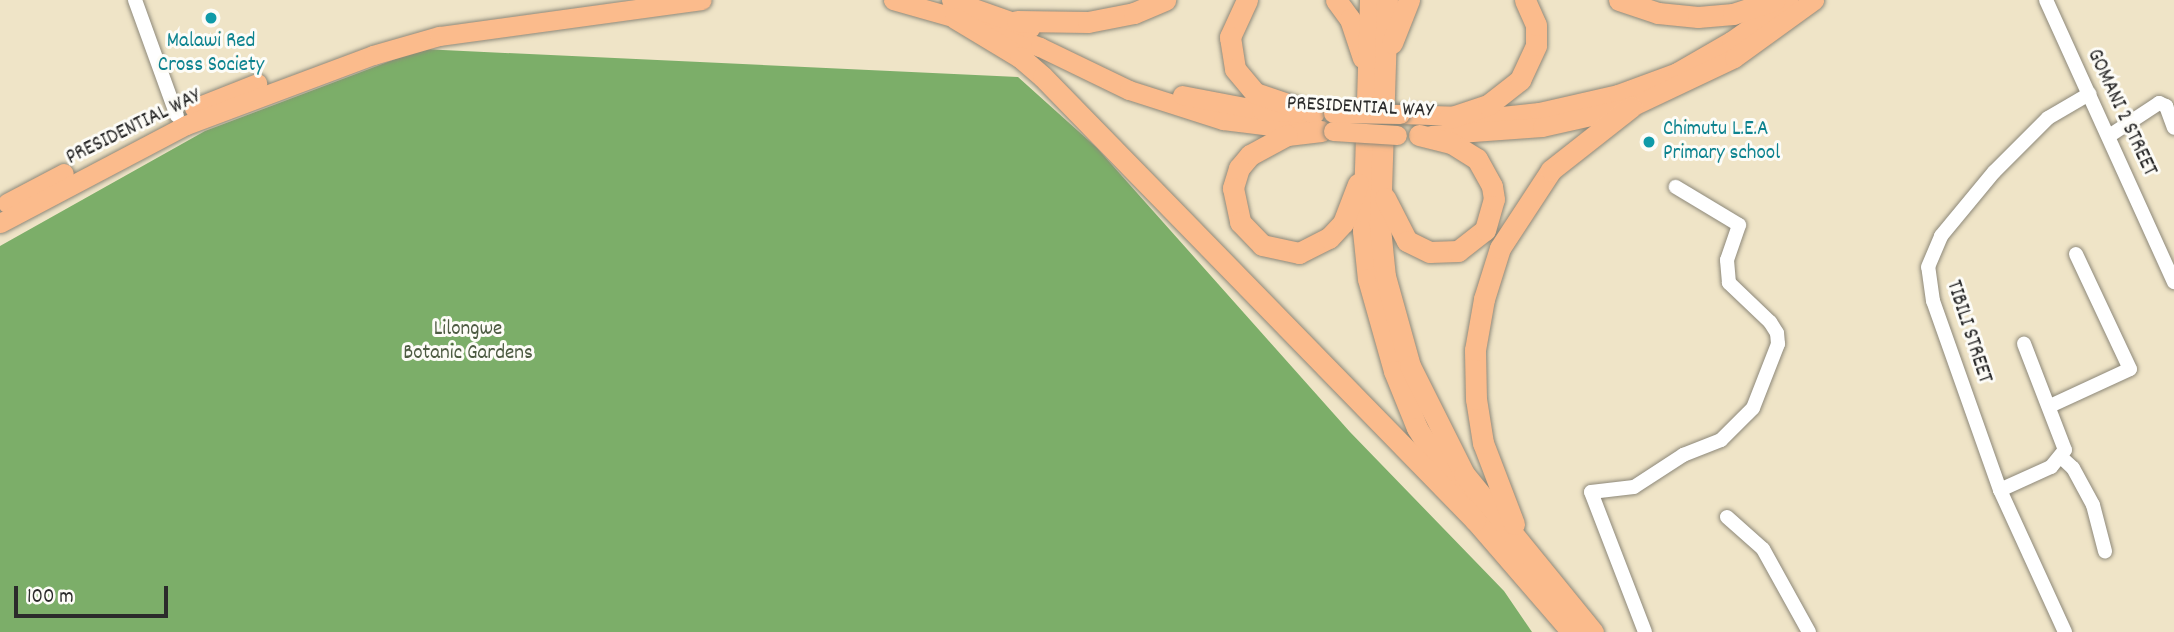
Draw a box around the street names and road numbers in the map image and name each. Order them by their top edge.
street label: GOMANI 2 STREET [2081,45,2161,181]
street label: PRESIDENTIAL WAY [63,85,205,171]
street label: PRESIDENTIAL WAY [1286,92,1434,124]
street label: TIBILI STREET [1940,277,1996,387]

